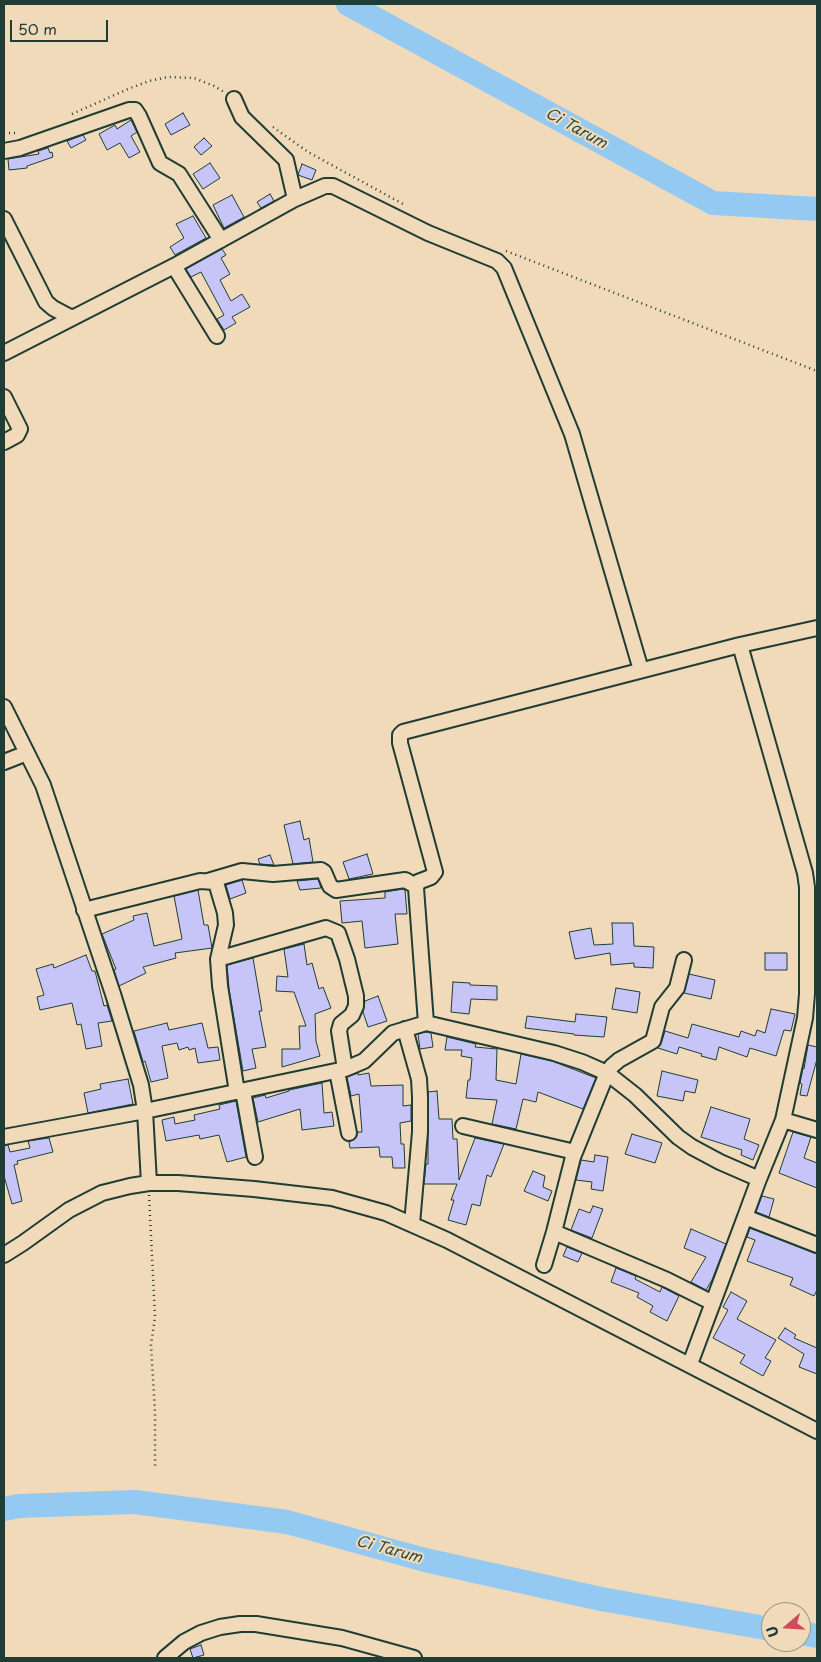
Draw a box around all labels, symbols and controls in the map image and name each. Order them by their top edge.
scale bar [12,10,110,42]
text: 50 m [18,17,57,40]
water label: Ci Tarum [542,105,610,153]
water label: Ci Tarum [354,1533,424,1567]
north arrow [761,1602,811,1652]
text: U [761,1623,784,1640]

